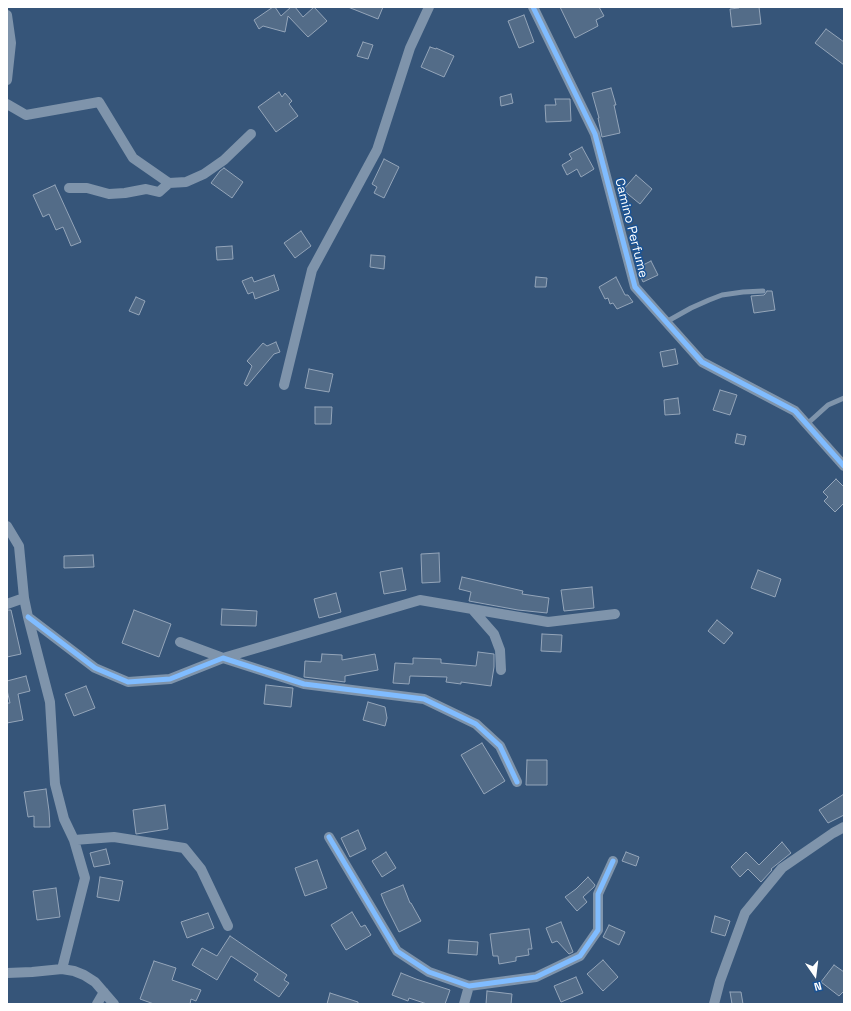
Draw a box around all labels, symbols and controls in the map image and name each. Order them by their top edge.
street label: Camino Perfume [611,176,651,280]
north arrow [795,955,835,995]
text: N [813,979,823,994]

